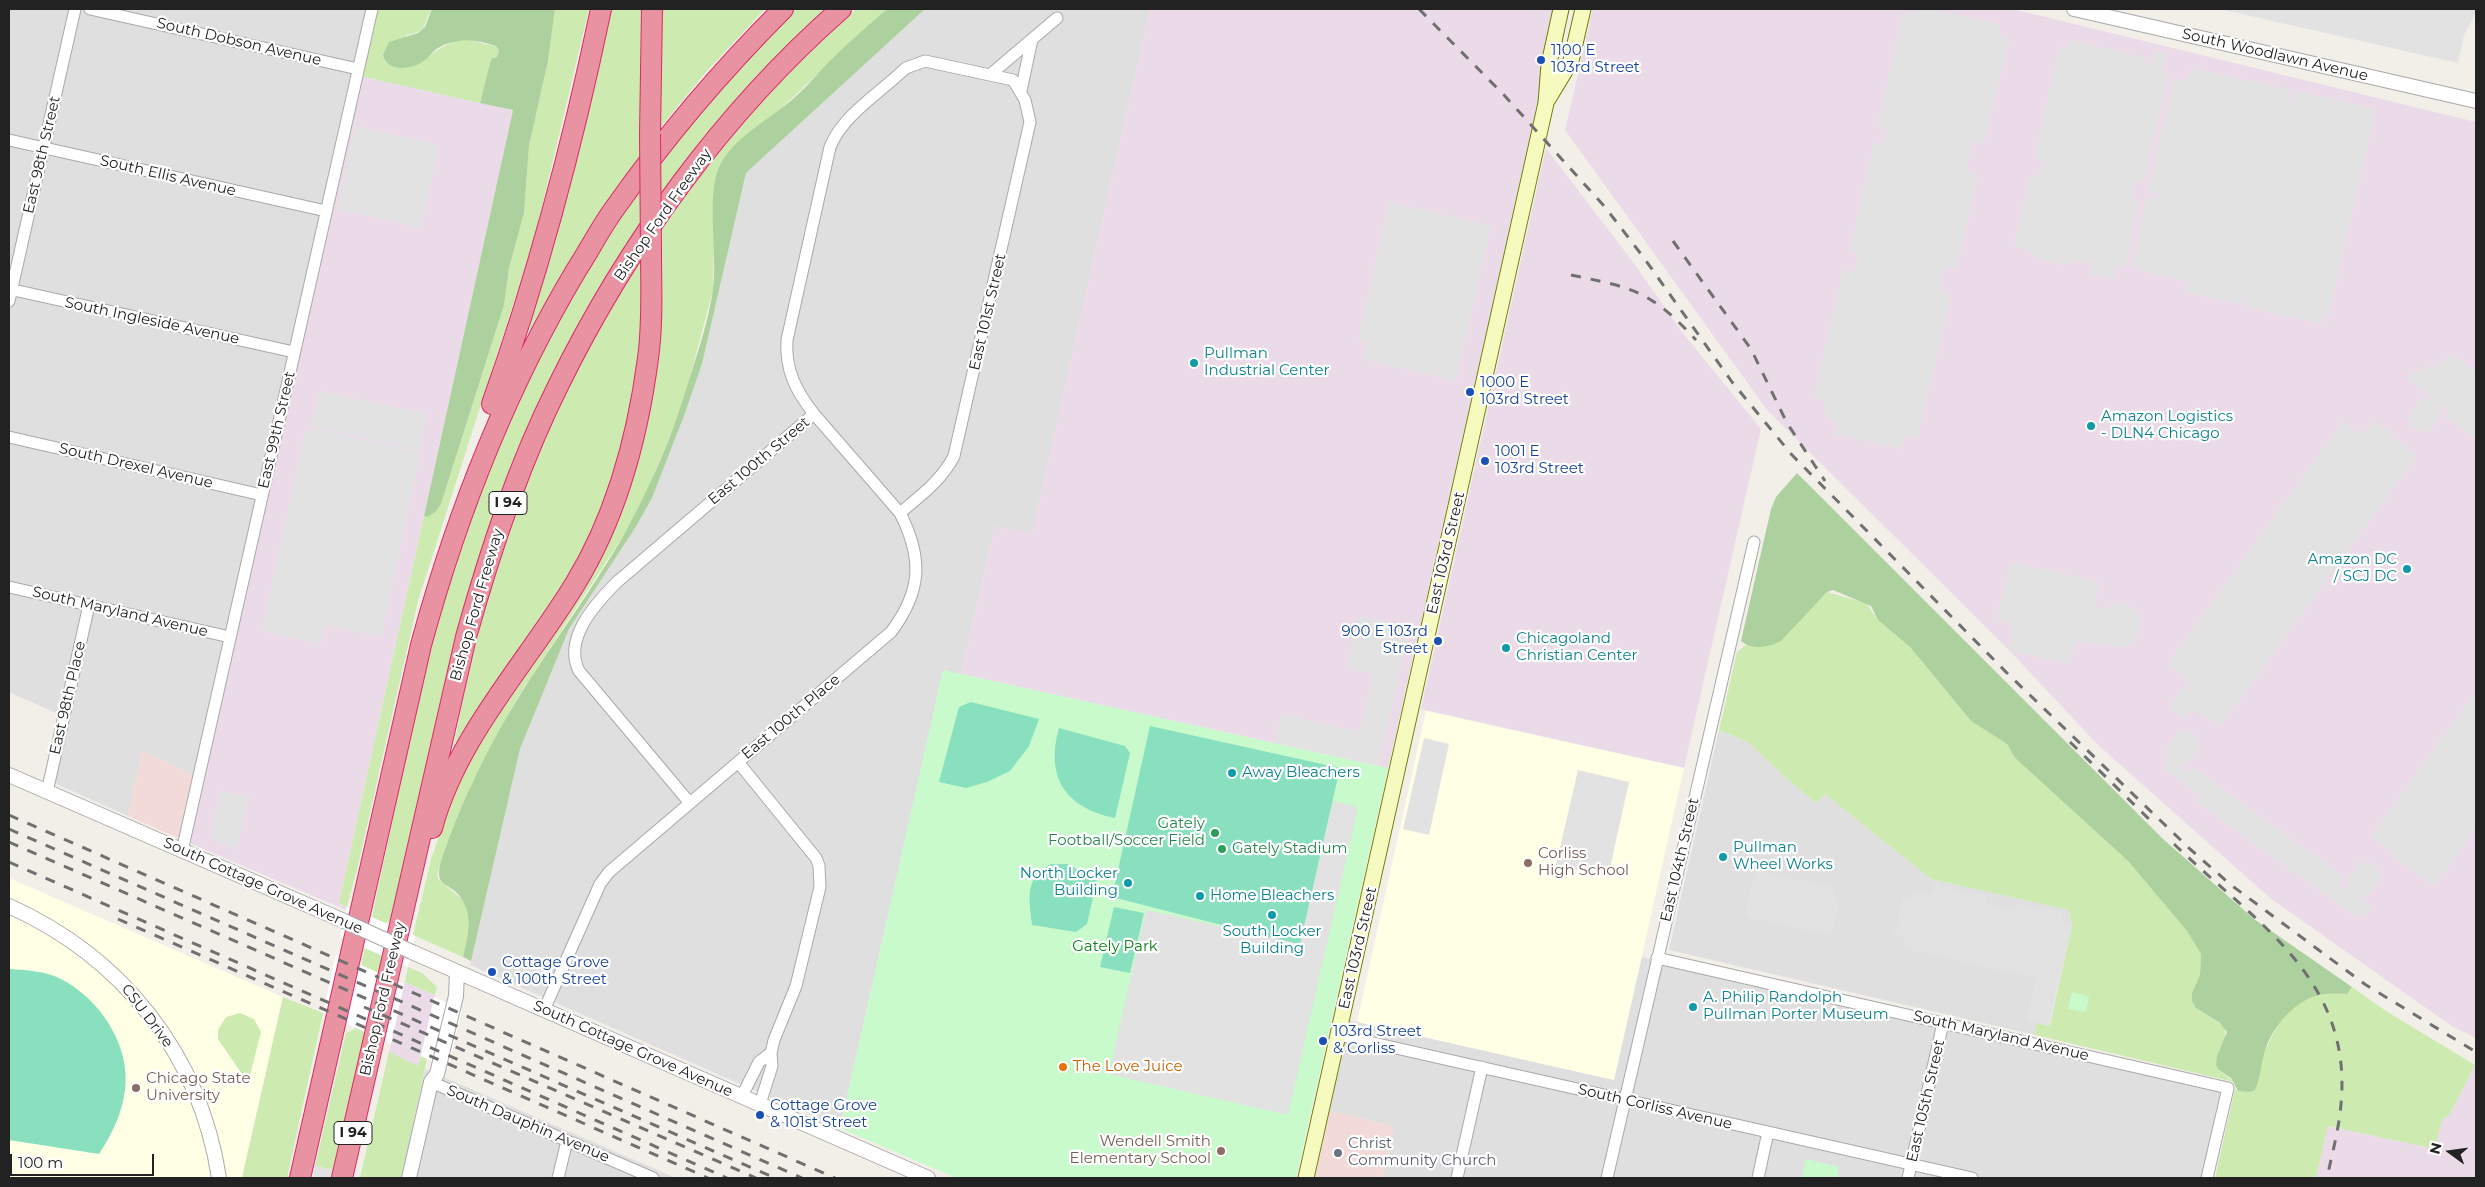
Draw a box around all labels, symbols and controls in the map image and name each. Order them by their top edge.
street label: South Dobson Avenue [155,14,323,70]
street label: South Woodlawn Avenue [2180,25,2370,85]
place label: 1100 E 103rd Street [1551,42,1640,77]
marker: 1100 E 103rd Street [1535,54,1547,66]
street label: East 98th Street [20,94,64,216]
street label: Bishop Ford Freeway [610,145,716,285]
street label: South Ellis Avenue [98,152,238,200]
street label: East 101st Street [966,252,1010,372]
street label: South Ingleside Avenue [63,294,241,348]
place label: Pullman Industrial Center [1204,345,1329,380]
marker: Pullman Industrial Center [1188,357,1200,369]
street label: East 99th Street [255,369,299,491]
place label: 1000 E 103rd Street [1480,374,1569,409]
marker: 1000 E 103rd Street [1464,386,1476,398]
place label: Amazon Logistics - DLN4 Chicago [2101,408,2233,443]
street label: East 100th Street [705,413,813,509]
marker: Amazon Logistics - DLN4 Chicago [2085,420,2097,432]
street label: South Drexel Avenue [57,440,215,492]
place label: 1001 E 103rd Street [1495,443,1584,478]
marker: 1001 E 103rd Street [1479,455,1491,467]
street label: East 103rd Street [1423,490,1469,616]
road number: I 94 [489,492,527,514]
street label: Bishop Ford Freeway [447,527,507,683]
place label: Amazon DC / SCJ DC [2307,551,2397,586]
marker: Amazon DC / SCJ DC [2401,563,2413,575]
street label: South Maryland Avenue [30,583,210,641]
place label: 900 E 103rd Street [1341,623,1428,658]
place label: Chicagoland Christian Center [1516,630,1637,665]
marker: 900 E 103rd Street [1432,635,1444,647]
street label: East 98th Place [46,639,90,757]
marker: Chicagoland Christian Center [1500,642,1512,654]
street label: East 100th Place [738,671,844,763]
place label: Away Bleachers [1242,764,1360,782]
marker: Away Bleachers [1226,767,1238,779]
street label: East 104th Street [1657,796,1703,924]
place label: Gately Football/Soccer Field [1048,815,1205,850]
marker: Gately Football/Soccer Field [1209,827,1221,839]
street label: South Cottage Grove Avenue [160,834,366,938]
place label: Pullman Wheel Works [1733,839,1833,874]
place label: Gately Stadium [1232,840,1347,858]
marker: Gately Stadium [1216,843,1228,855]
place label: Corliss High School [1538,845,1629,880]
marker: Pullman Wheel Works [1717,851,1729,863]
marker: Corliss High School [1522,857,1534,869]
place label: North Locker Building [1020,865,1118,900]
marker: North Locker Building [1122,877,1134,889]
street label: East 103rd Street [1335,885,1381,1011]
place label: Home Bleachers [1210,887,1334,905]
marker: Home Bleachers [1194,890,1206,902]
marker: South Locker Building [1266,909,1278,921]
street label: Bishop Ford Freeway [357,920,409,1078]
place label: South Locker Building [1222,923,1322,958]
park label: Gately Park [1072,938,1158,956]
place label: Cottage Grove & 100th Street [502,954,609,989]
marker: Cottage Grove & 100th Street [486,966,498,978]
street label: CSU Drive [117,981,177,1051]
place label: A. Philip Randolph Pullman Porter Museum [1703,989,1889,1024]
street label: South Cottage Grove Avenue [530,997,736,1101]
marker: A. Philip Randolph Pullman Porter Museum [1687,1001,1699,1013]
street label: South Maryland Avenue [1911,1007,2091,1065]
place label: 103rd Street & Corliss [1333,1023,1422,1058]
marker: 103rd Street & Corliss [1317,1035,1329,1047]
street label: East 105th Street [1903,1038,1949,1164]
place label: The Love Juice [1073,1058,1183,1076]
marker: The Love Juice [1057,1061,1069,1073]
place label: Chicago State University [146,1070,250,1105]
street label: South Corliss Avenue [1576,1080,1734,1134]
street label: South Dauphin Avenue [444,1081,612,1167]
marker: Chicago State University [130,1082,142,1094]
place label: Cottage Grove & 101st Street [770,1097,877,1132]
marker: Cottage Grove & 101st Street [754,1109,766,1121]
road number: I 94 [334,1122,372,1144]
north arrow [2425,1127,2475,1177]
place label: Wendell Smith Elementary School [1070,1133,1211,1168]
place label: Christ Community Church [1348,1135,1496,1170]
text: N [2425,1141,2446,1156]
scale bar [12,1144,156,1176]
marker: Wendell Smith Elementary School [1215,1145,1227,1157]
marker: Christ Community Church [1332,1147,1344,1159]
text: 100 m [18,1153,63,1172]

